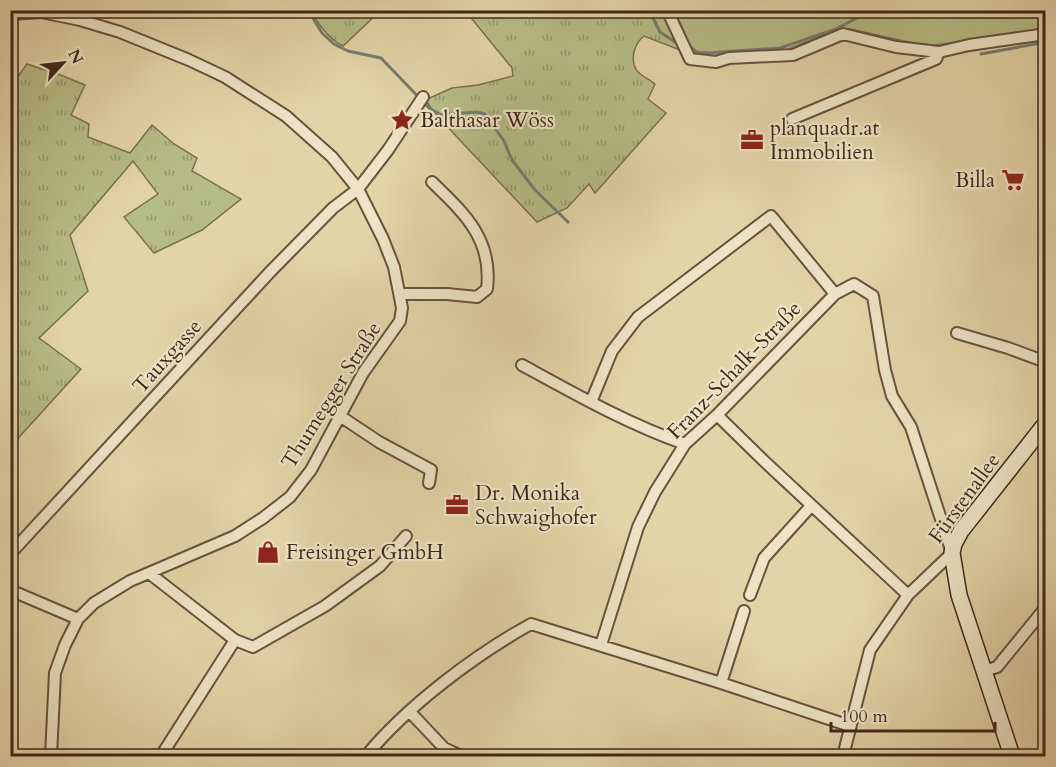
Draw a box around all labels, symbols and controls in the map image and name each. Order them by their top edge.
north arrow [33,33,93,93]
text: N [63,45,88,68]
place label: Balthasar Wöss [420,106,554,135]
place icon: Balthasar Wöss [389,107,415,133]
place label: planquadr.at Immobilien [770,114,880,167]
office icon: planquadr.at Immobilien [739,127,765,153]
place label: Billa [955,166,995,195]
supermarket icon: Billa [1000,167,1026,193]
street label: Franz-Schalk-Straße [661,295,808,446]
street label: Tauxgasse [126,313,209,400]
street label: Thumegger Straße [275,316,388,474]
street label: Fürstenallee [922,447,1007,549]
place label: Dr. Monika Schwaighofer [475,479,597,532]
office icon: Dr. Monika Schwaighofer [444,492,470,518]
place label: Freisinger GmbH [286,538,444,567]
shop icon: Freisinger GmbH [255,539,281,565]
scale bar [831,695,994,733]
text: 100 m [840,704,888,729]

